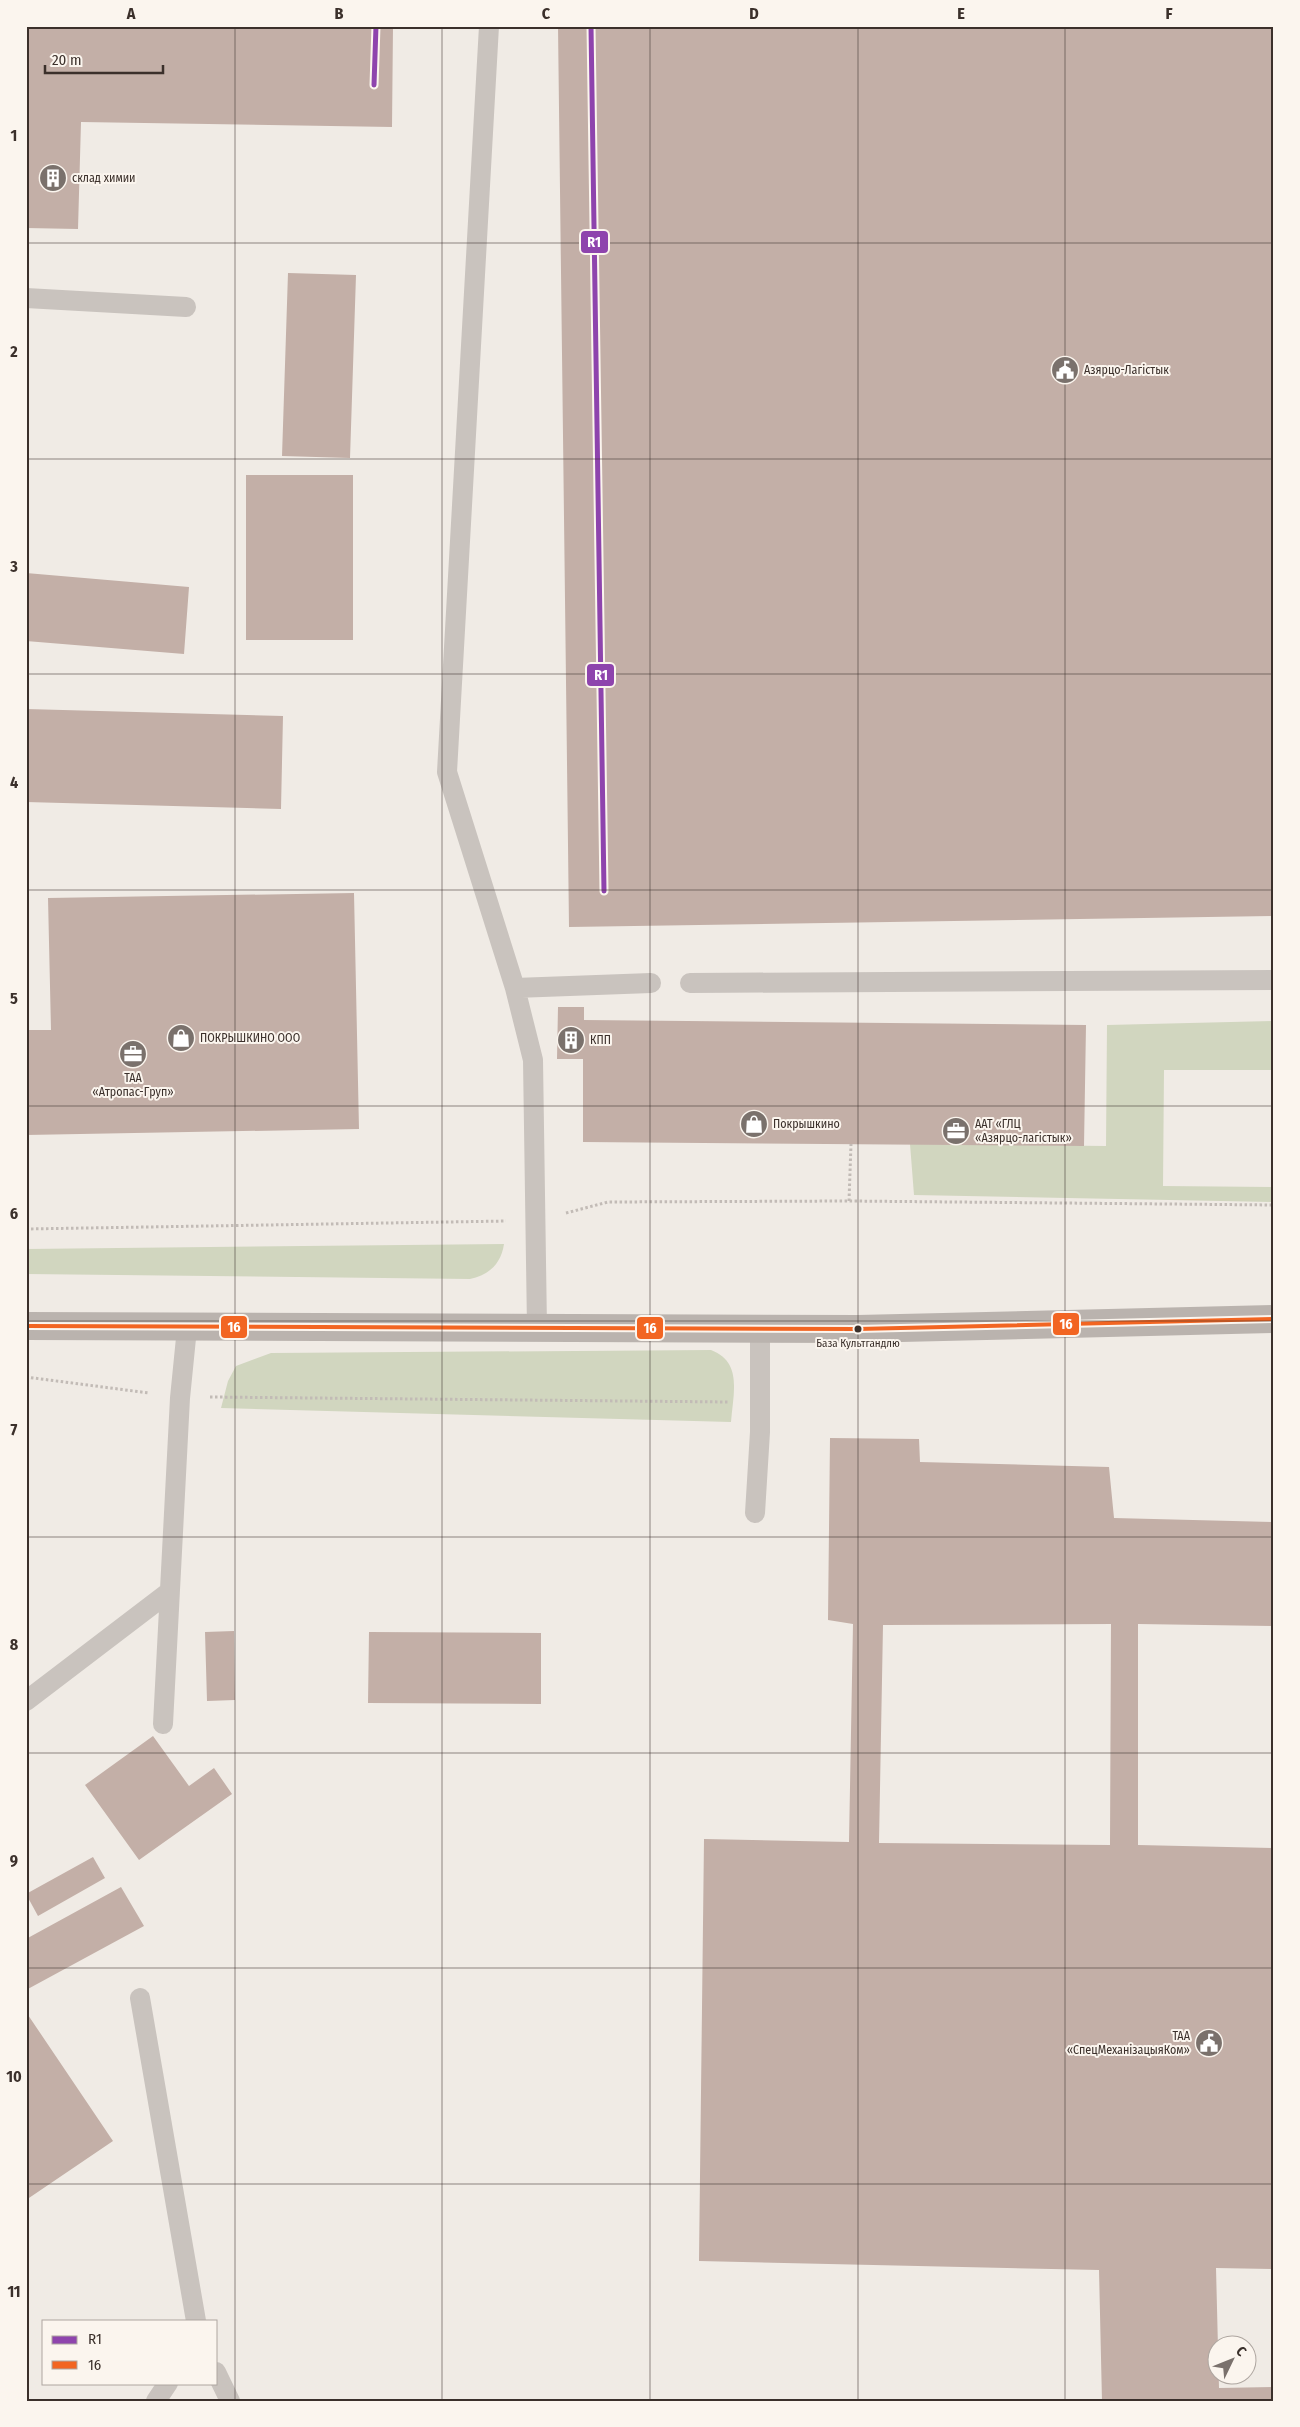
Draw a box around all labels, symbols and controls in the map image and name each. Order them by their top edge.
text: A [126,4,136,23]
text: B [335,4,344,23]
text: C [542,4,551,23]
text: D [749,4,759,23]
text: E [957,4,965,23]
text: F [1165,4,1173,23]
scale bar [45,42,162,74]
text: 20 m [52,51,82,69]
text: 1 [11,126,17,145]
building icon: склад химии [38,163,68,193]
place label: склад химии [72,171,136,185]
line badge: R1 [580,230,609,254]
text: R1 [587,234,601,251]
text: 2 [9,342,18,361]
public building icon: Азярцо-Лагістык [1050,355,1080,385]
place label: Азярцо-Лагістык [1084,363,1169,377]
text: 3 [9,557,18,576]
line badge: R1 [586,663,615,687]
text: R1 [594,667,608,684]
text: 4 [10,773,18,792]
text: 5 [10,989,18,1008]
shop icon: ПОКРЫШКИНО ООО [166,1023,196,1053]
building icon: КПП [556,1025,586,1055]
place label: ПОКРЫШКИНО ООО [200,1031,300,1045]
place label: КПП [590,1033,611,1047]
office icon: ТАА «Атропас-Груп» [118,1039,148,1069]
place label: ТАА «Атропас-Груп» [92,1071,174,1099]
shop icon: Покрышкино [739,1109,769,1139]
office icon: ААТ «ГЛЦ «Азярцо-лагістык» [941,1116,971,1146]
place label: Покрышкино [773,1117,840,1131]
place label: ААТ «ГЛЦ «Азярцо-лагістык» [975,1117,1072,1145]
text: 6 [10,1204,18,1223]
line badge: 16 [1052,1312,1080,1336]
line badge: 16 [220,1315,248,1339]
line badge: 16 [636,1316,664,1340]
text: 16 [1059,1316,1073,1333]
text: 16 [227,1319,241,1336]
text: 16 [643,1320,657,1337]
marker: База Культгандлю [853,1324,863,1334]
place label: База Культгандлю [816,1337,900,1350]
text: 7 [11,1420,18,1439]
text: 8 [10,1635,19,1654]
text: 9 [10,1851,18,1870]
public building icon: ТАА «СпецМеханізацыяКом» [1194,2028,1224,2058]
place label: ТАА «СпецМеханізацыяКом» [1067,2029,1191,2057]
text: 10 [6,2067,22,2086]
text: 11 [7,2282,21,2301]
legend [42,2320,218,2384]
text: R1 [88,2330,102,2348]
north arrow [1208,2334,1258,2384]
text: С [1232,2343,1250,2360]
text: 16 [88,2356,101,2374]

